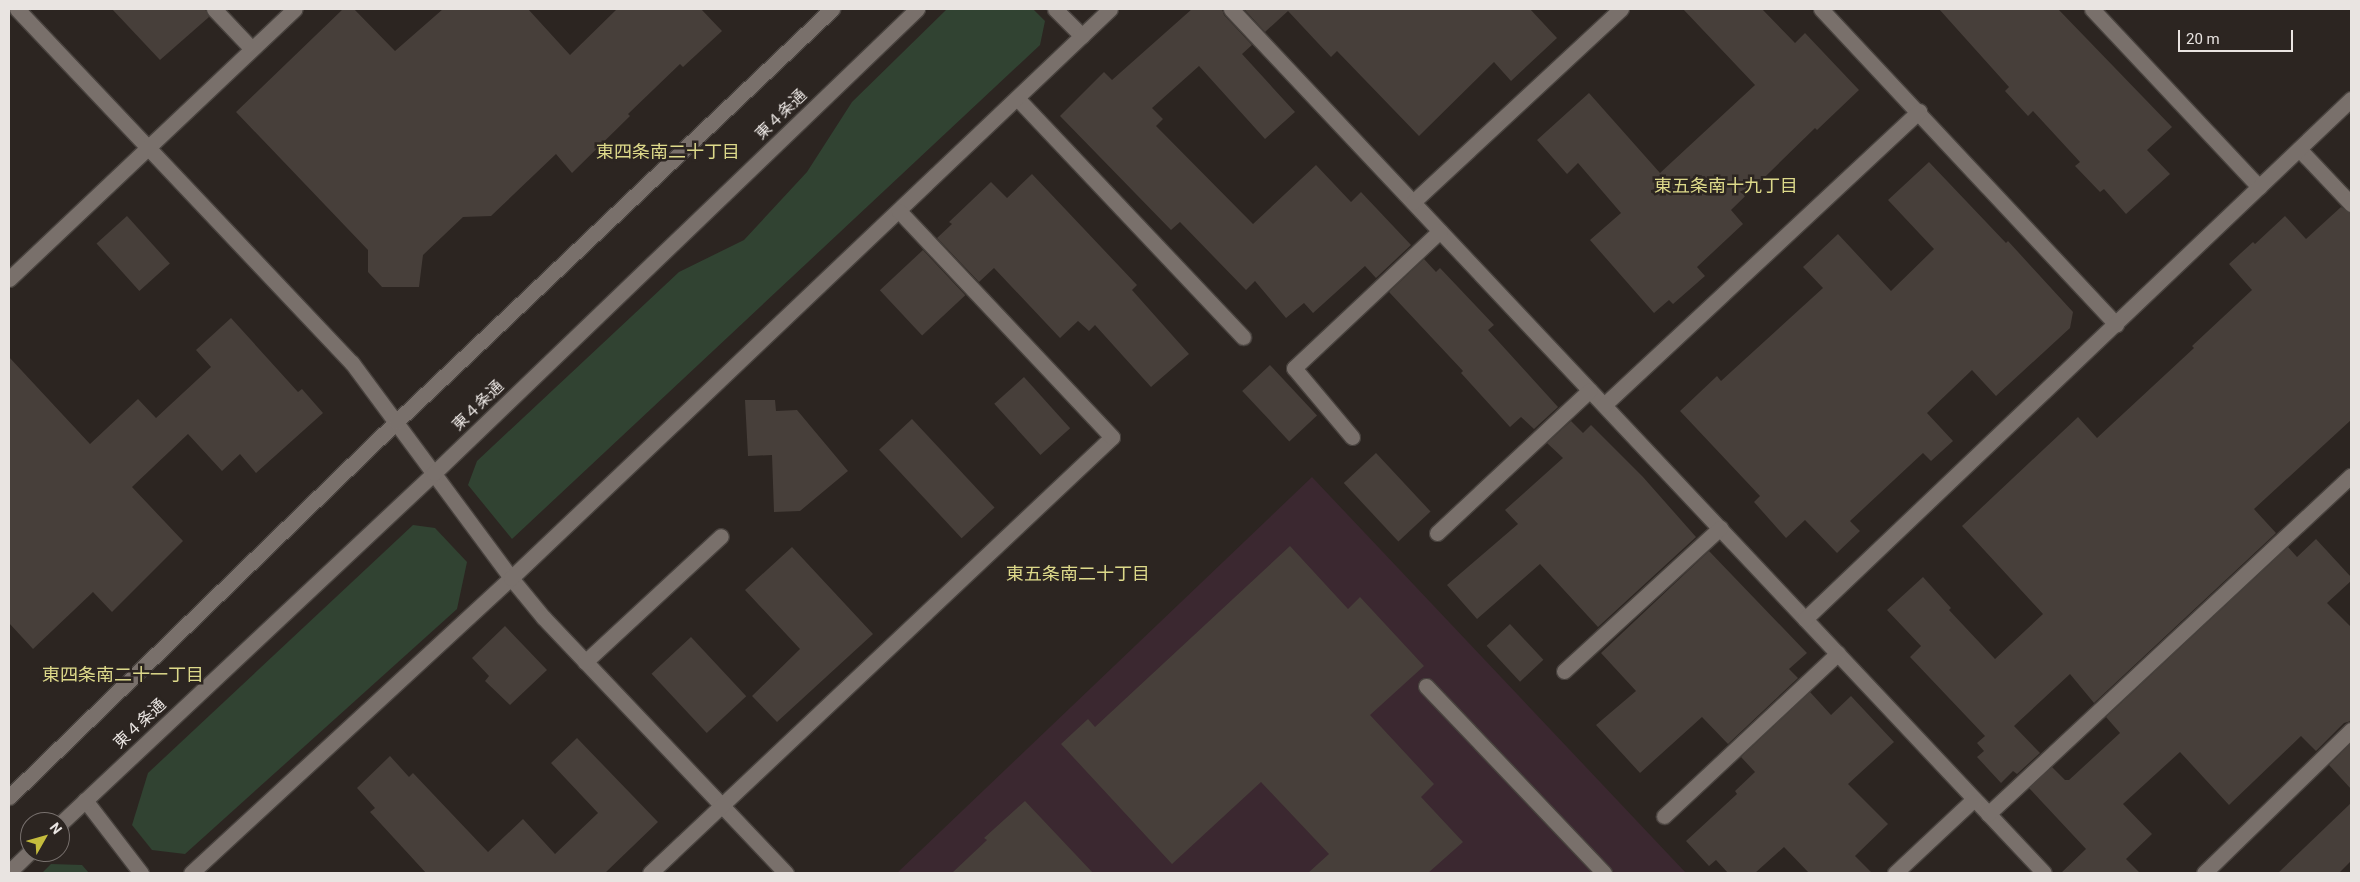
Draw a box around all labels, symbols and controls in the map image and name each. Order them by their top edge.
scale bar [2180,20,2295,52]
text: 20 m [2186,30,2220,48]
street label: 東４条通 [751,86,811,144]
district label: 東四条南二十丁目 [596,141,740,163]
district label: 東五条南十九丁目 [1654,175,1798,197]
street label: 東４条通 [448,377,508,435]
district label: 東五条南二十丁目 [1006,563,1150,585]
district label: 東四条南二十一丁目 [42,664,204,686]
street label: 東４条通 [110,695,170,753]
north arrow [20,812,70,862]
text: N [47,820,65,837]

